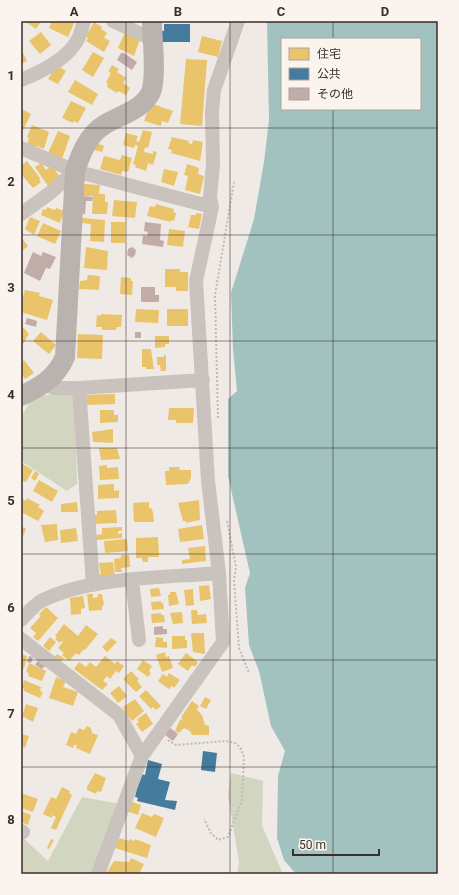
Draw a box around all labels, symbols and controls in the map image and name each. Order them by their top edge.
text: A [70,4,79,19]
text: B [174,4,182,19]
text: C [277,4,286,19]
text: D [381,4,389,19]
legend [281,38,421,110]
text: 住宅 [317,47,341,61]
text: 公共 [317,67,341,81]
text: 1 [7,68,15,83]
text: その他 [317,87,353,101]
text: 2 [7,174,15,189]
text: 3 [7,280,15,295]
text: 4 [7,387,15,402]
text: 5 [7,493,15,508]
text: 6 [7,600,15,615]
text: 7 [7,706,15,721]
text: 8 [7,812,15,827]
scale bar [293,831,379,857]
text: 50 m [299,838,326,852]

